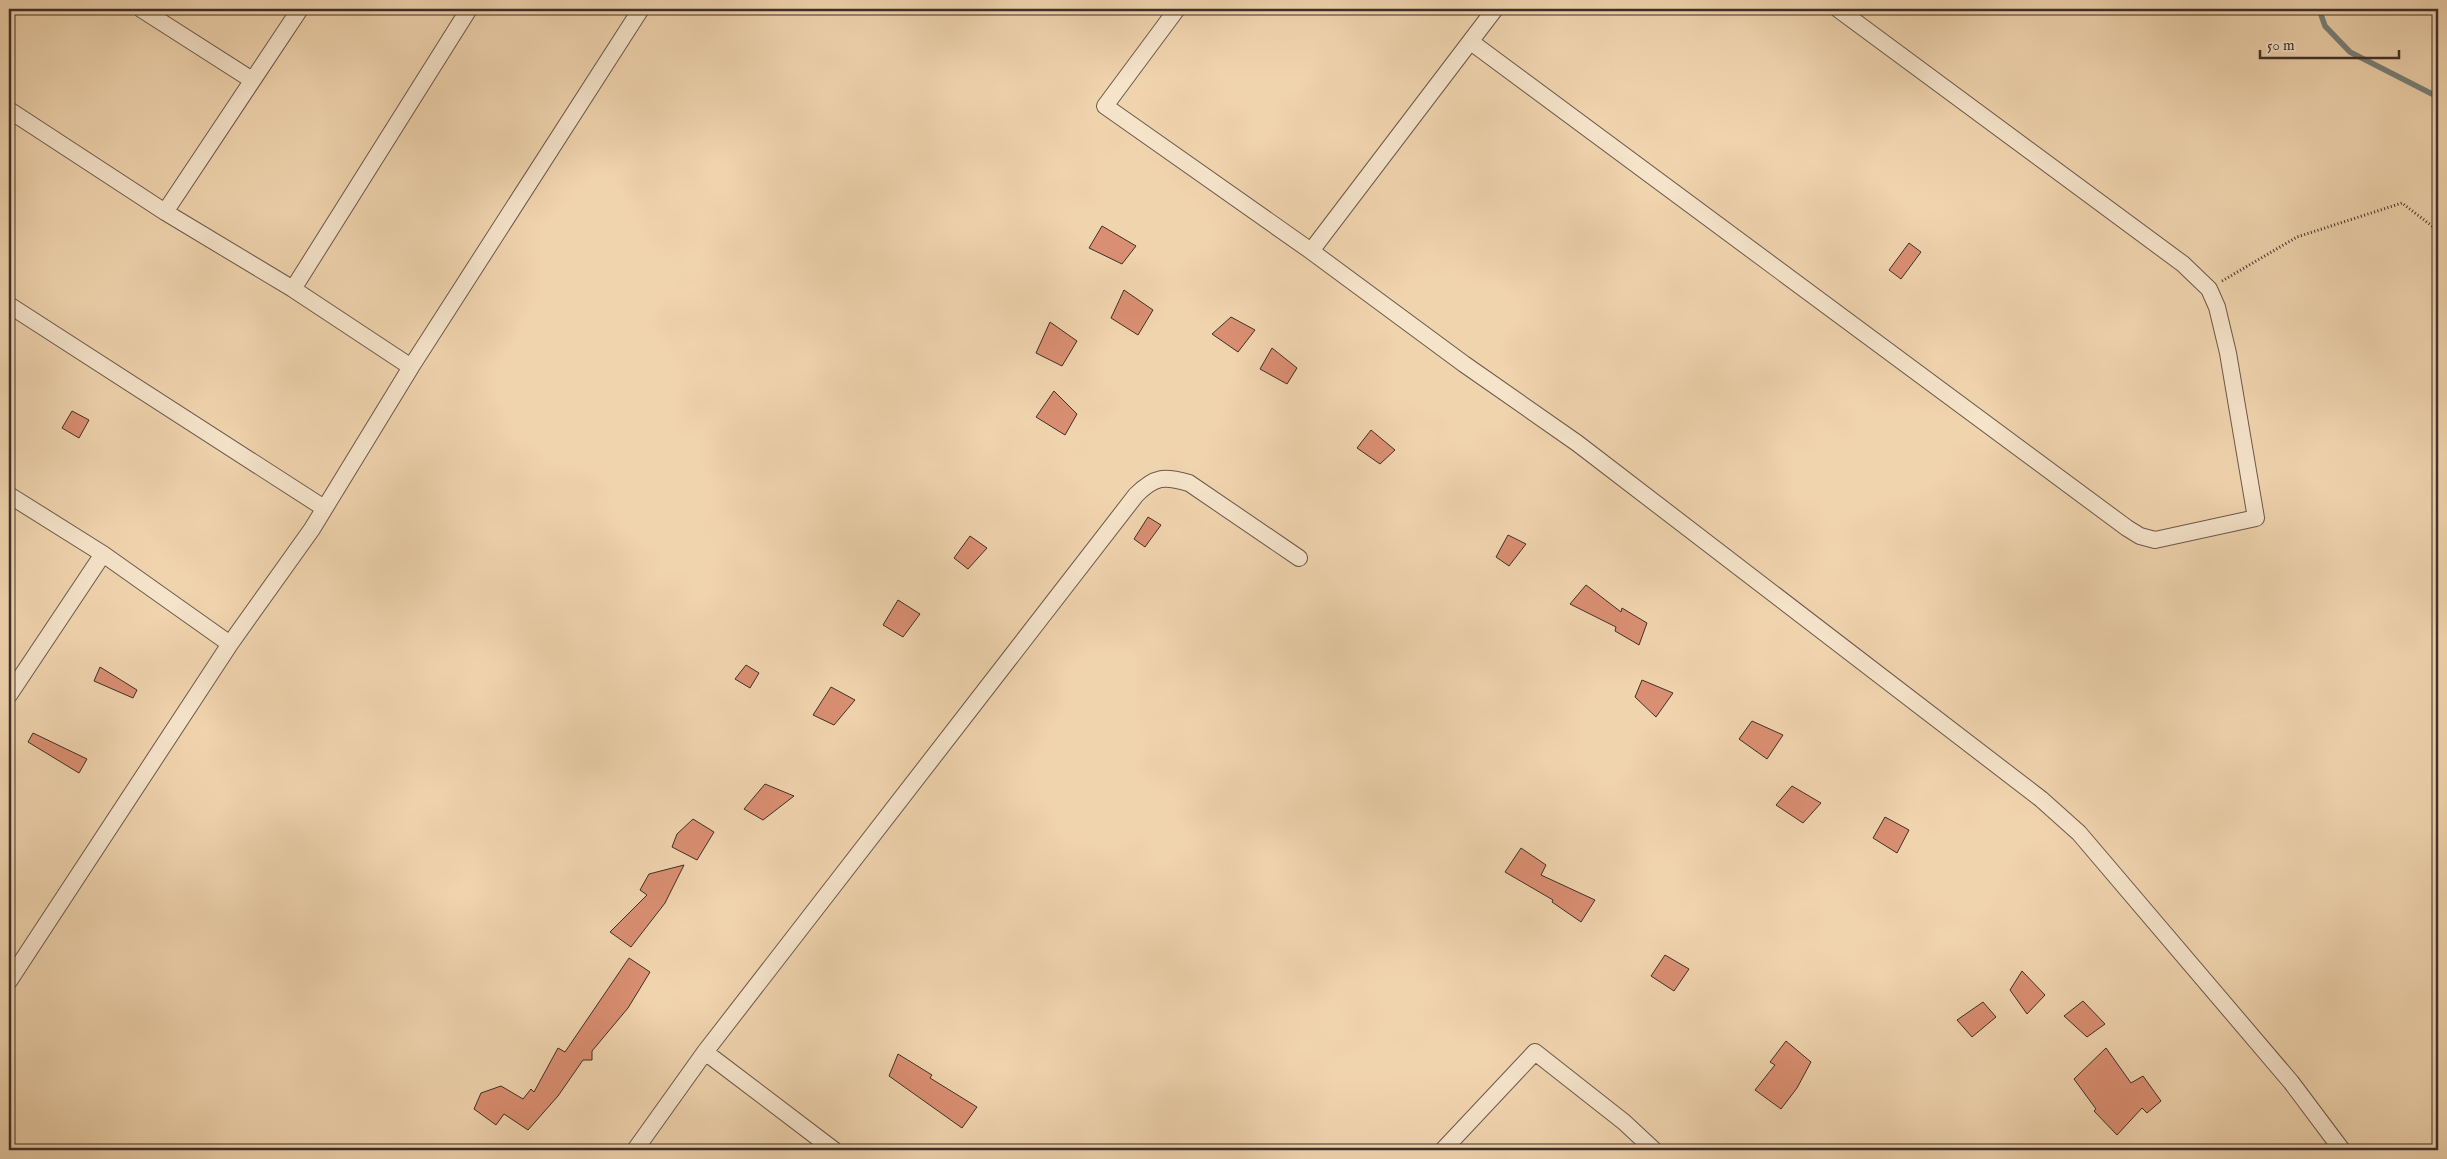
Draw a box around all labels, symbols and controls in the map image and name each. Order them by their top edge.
scale bar [2260,28,2398,60]
text: 50 m [2267,36,2295,55]

